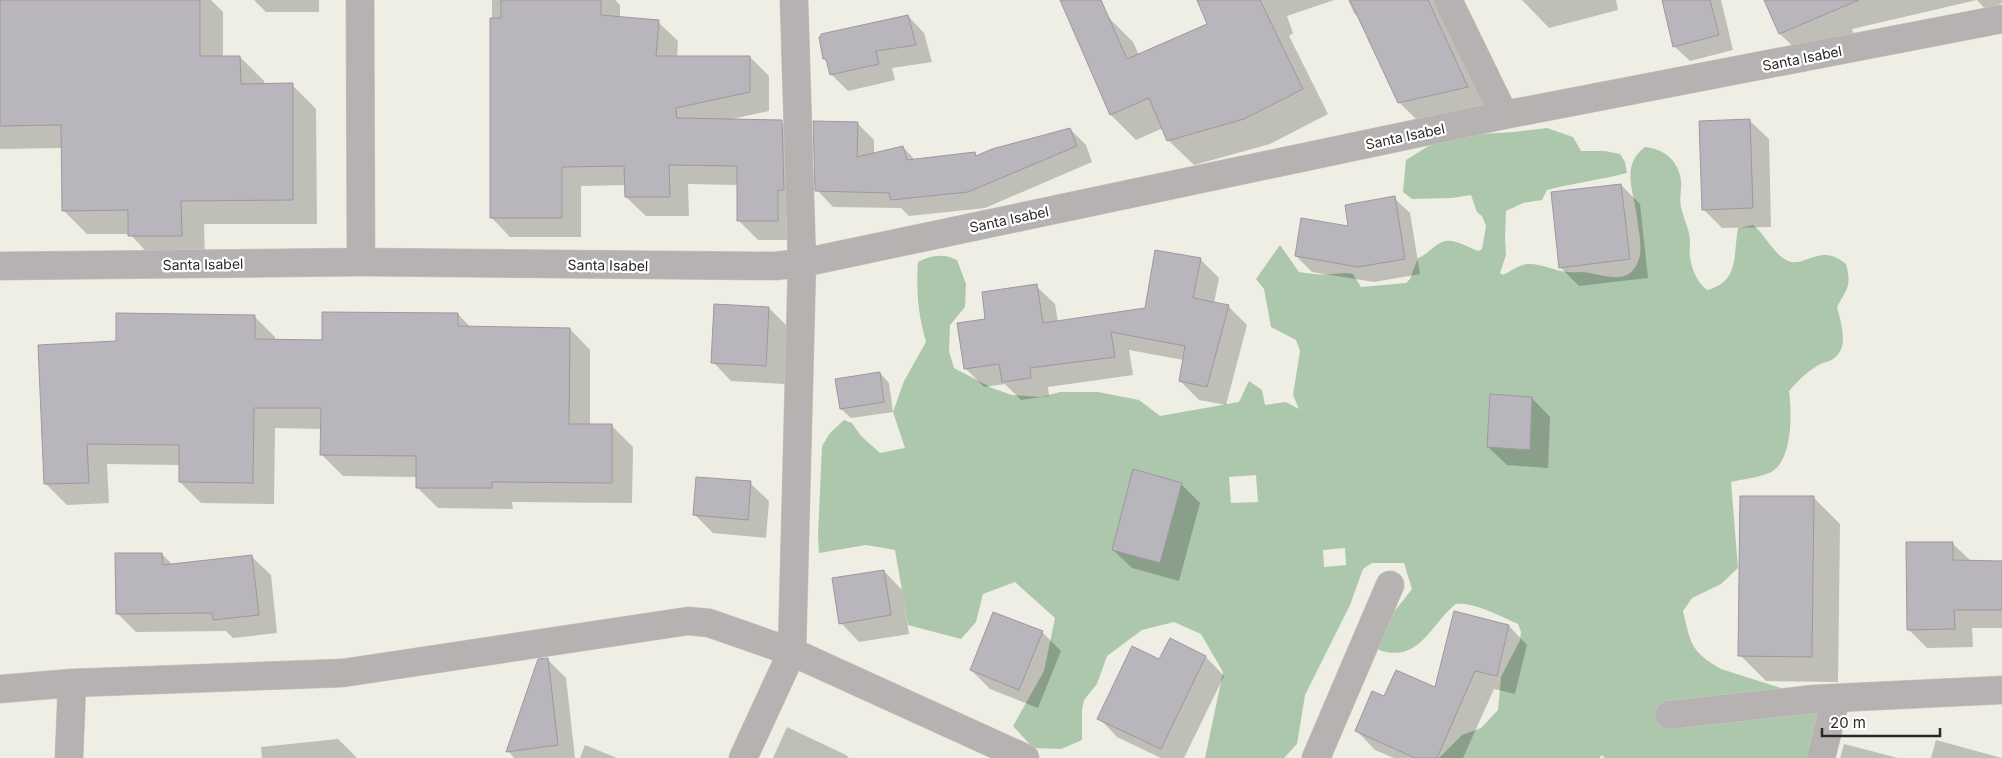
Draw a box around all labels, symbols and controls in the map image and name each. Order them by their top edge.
street label: Santa Isabel [1761,42,1843,74]
street label: Santa Isabel [1364,119,1446,153]
street label: Santa Isabel [968,202,1050,236]
street label: Santa Isabel [163,255,243,273]
street label: Santa Isabel [568,256,648,274]
scale bar [1822,706,1940,738]
text: 20 m [1830,713,1866,732]

